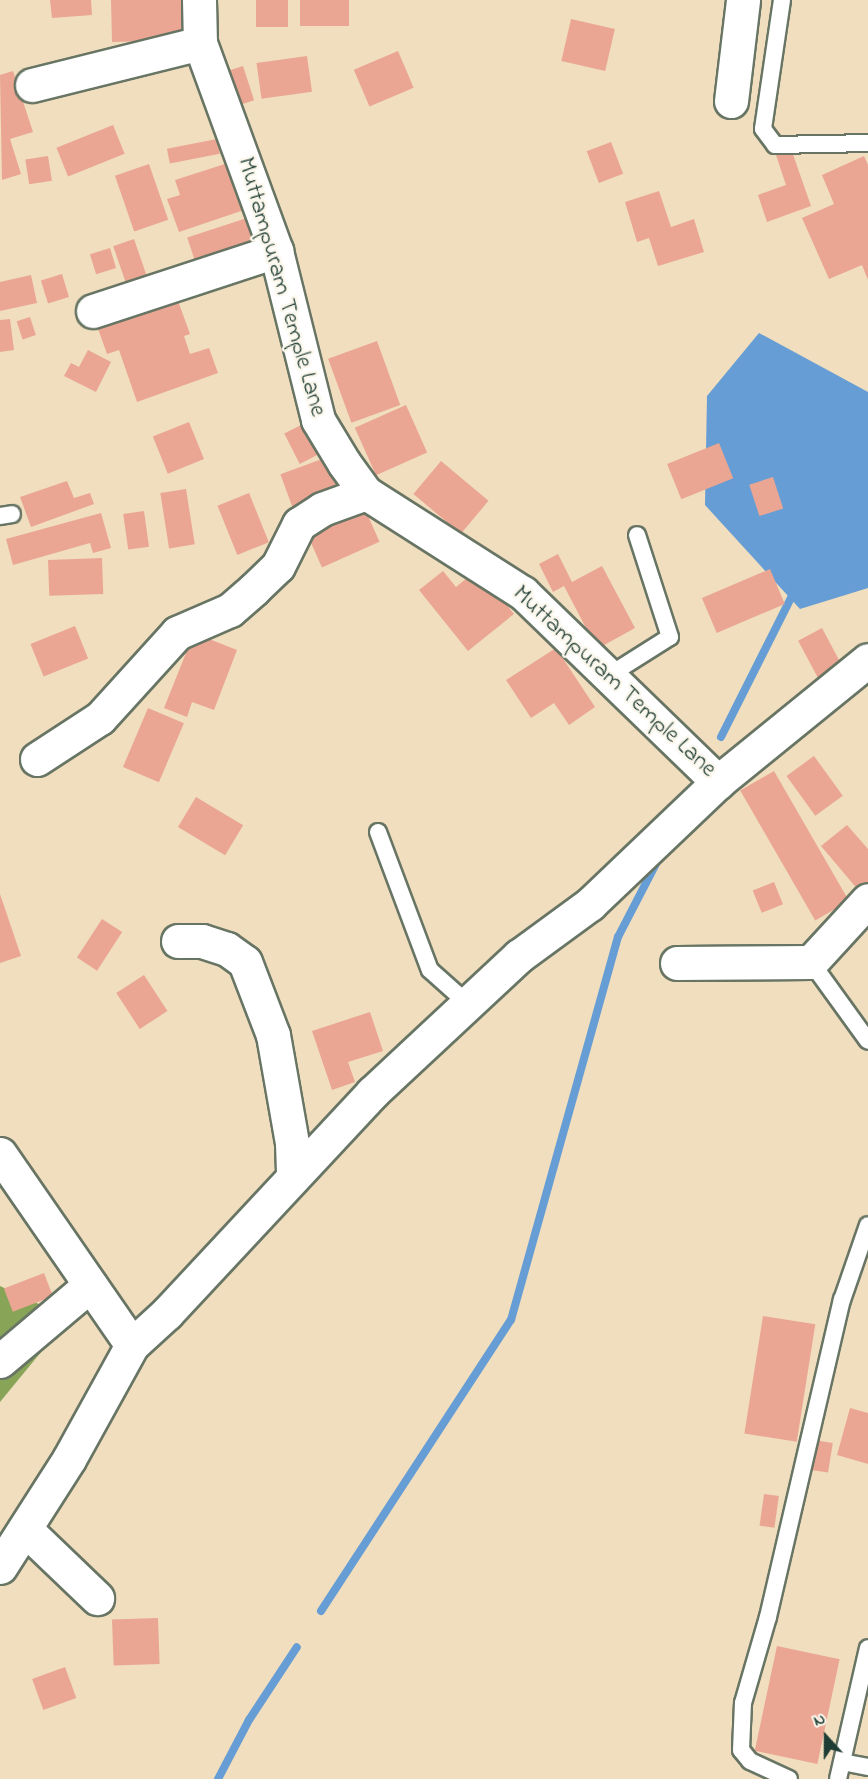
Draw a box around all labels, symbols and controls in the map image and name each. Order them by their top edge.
street label: Muttampuram Temple Lane [230,154,332,420]
street label: Muttampuram Temple Lane [506,580,722,784]
north arrow [796,1707,856,1767]
text: N [810,1707,829,1733]

